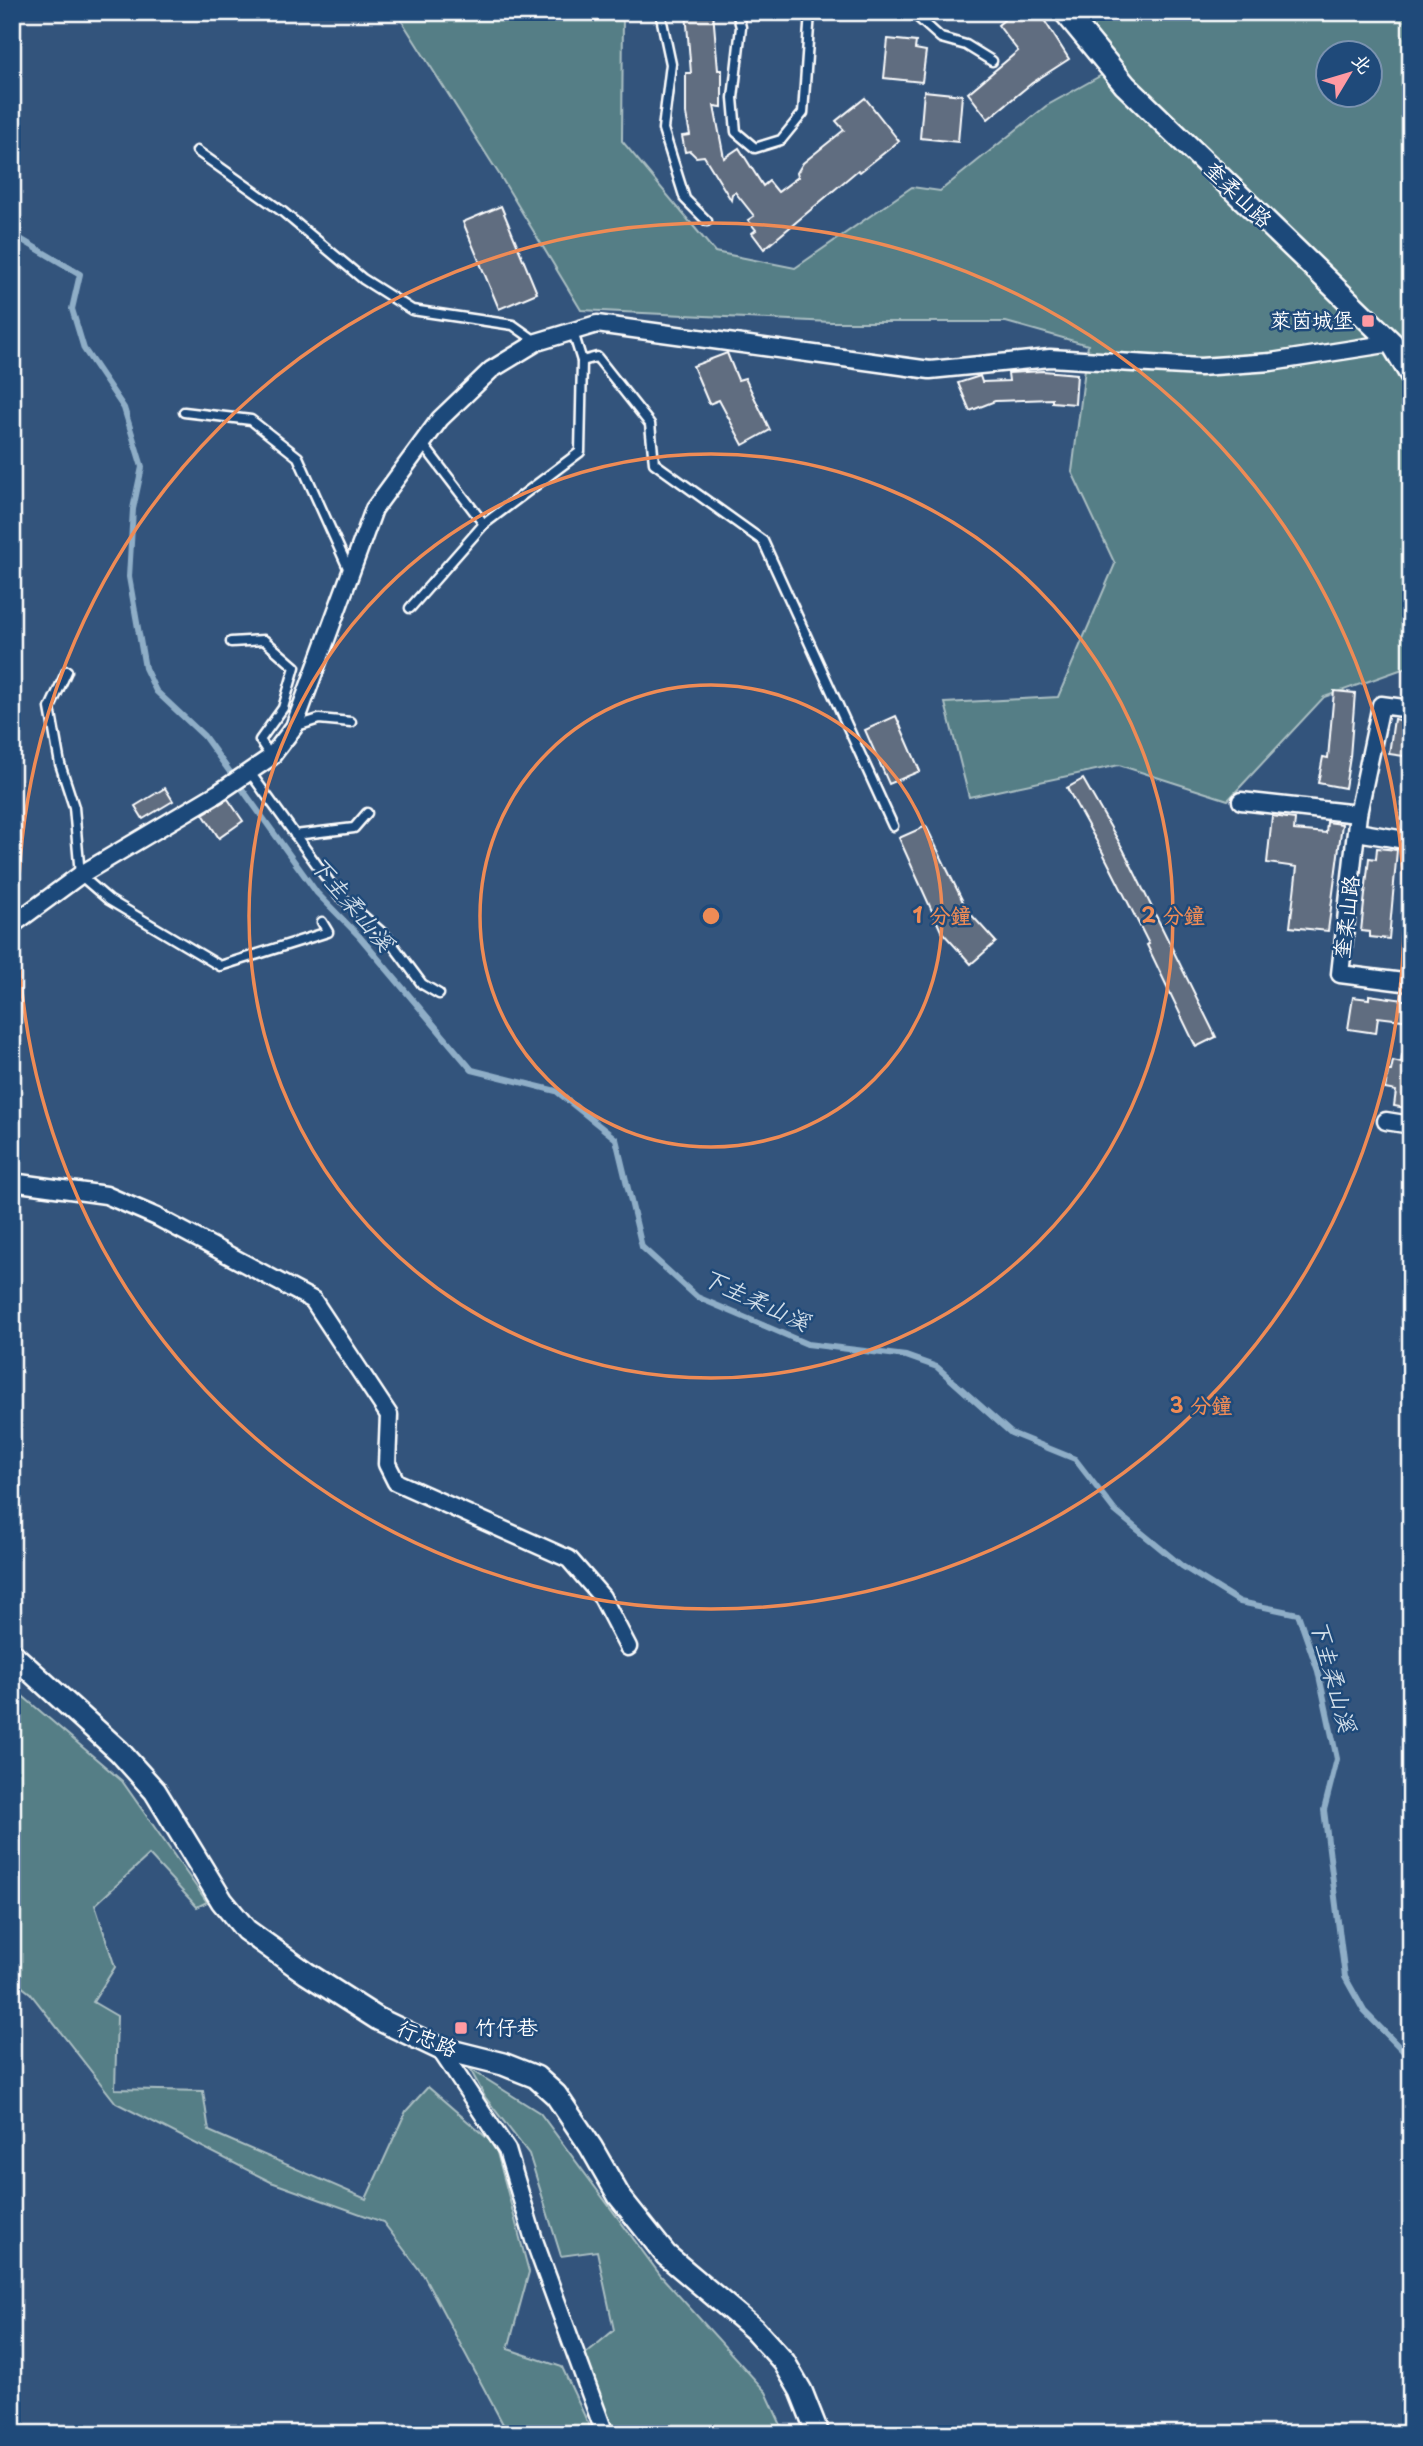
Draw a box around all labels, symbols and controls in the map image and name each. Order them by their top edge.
north arrow [1314,38,1384,108]
text: 北 [1346,47,1380,79]
street label: 奎柔山路 [1198,153,1281,234]
place label: 萊茵城堡 [1270,303,1354,335]
marker: 萊茵城堡 [1360,313,1376,329]
water label: 下圭柔山溪 [303,848,405,960]
street label: 奎柔山路 [1324,873,1366,960]
text: 1 分鐘 [913,898,971,930]
text: 2 分鐘 [1141,898,1205,930]
centre of rings [699,904,723,928]
water label: 下圭柔山溪 [697,1258,818,1340]
text: 3 分鐘 [1170,1388,1232,1420]
water label: 下圭柔山溪 [1303,1616,1367,1738]
place label: 竹仔巷 [475,2010,538,2042]
street label: 行忠路 [393,2011,463,2064]
marker: 竹仔巷 [453,2020,469,2036]

